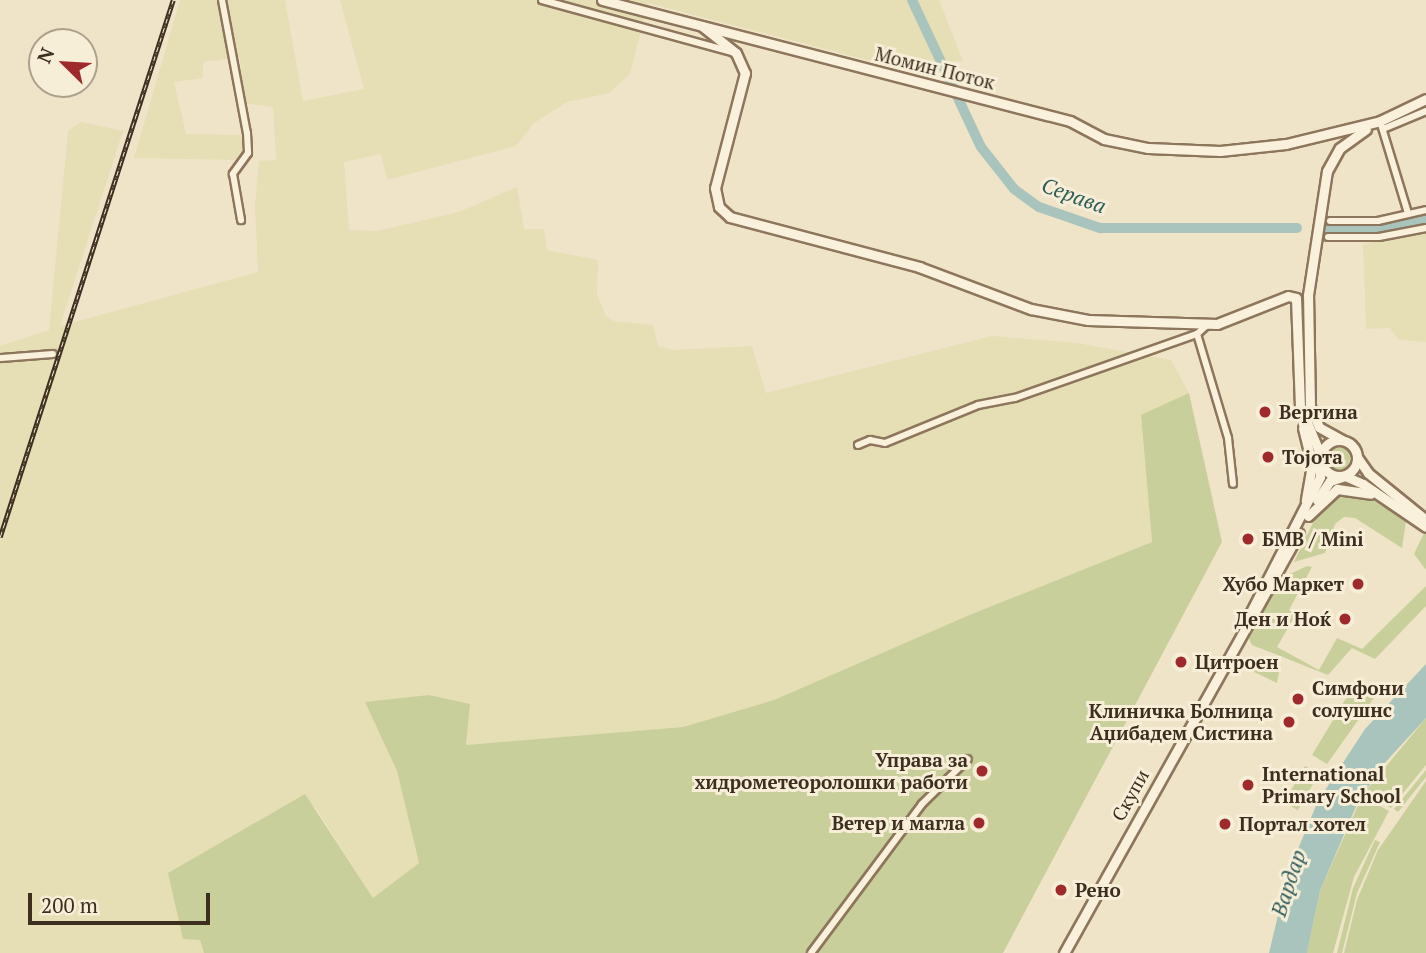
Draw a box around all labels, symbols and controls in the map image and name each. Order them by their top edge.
north arrow [28,28,98,98]
street label: Момин Поток [873,42,997,94]
text: N [31,43,60,67]
water label: Серава [1038,172,1110,218]
place label: Вергина [1279,401,1358,423]
marker: Вергина [1257,404,1273,420]
place label: Тојота [1282,446,1343,468]
marker: Тојота [1260,449,1276,465]
place label: БМВ / Mini [1262,528,1363,550]
marker: БМВ / Mini [1240,531,1256,547]
place label: Хубо Маркет [1223,573,1344,595]
marker: Хубо Маркет [1350,576,1366,592]
place label: Ден и Ноќ [1235,608,1331,630]
marker: Ден и Ноќ [1337,611,1353,627]
place label: Цитроен [1195,651,1279,673]
marker: Цитроен [1173,654,1189,670]
place label: Симфони солушнс [1312,677,1404,721]
marker: Симфони солушнс [1290,691,1306,707]
place label: Клиничка Болница Аџибадем Систина [1089,700,1273,744]
marker: Клиничка Болница Аџибадем Систина [1279,712,1299,732]
place label: Управа за хидрометеоролошки работи [695,749,968,793]
marker: Управа за хидрометеоролошки работи [974,763,990,779]
place label: International Primary School [1262,763,1401,807]
street label: Скупи [1107,765,1153,825]
marker: International Primary School [1240,777,1256,793]
place label: Ветер и магла [832,812,965,834]
place label: Портал хотел [1239,813,1366,835]
marker: Ветер и магла [971,815,987,831]
marker: Портал хотел [1217,816,1233,832]
water label: Вардар [1265,847,1311,919]
place label: Рено [1075,879,1121,901]
scale bar [32,880,214,924]
marker: Рено [1053,882,1069,898]
text: 200 m [41,891,98,919]

